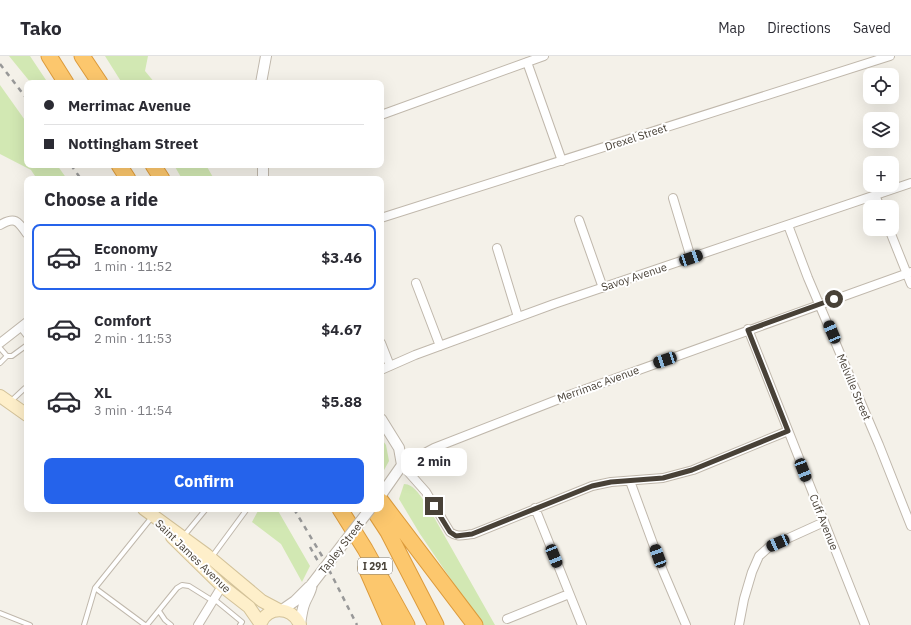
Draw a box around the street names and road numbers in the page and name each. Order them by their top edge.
street label: Drexel Street [603,120,669,154]
street label: Savoy Avenue [599,260,669,294]
street label: Melville Street [834,352,874,422]
street label: Merrimac Avenue [555,363,641,405]
street label: Cuff Avenue [806,492,842,552]
street label: Saint James Avenue [152,516,234,596]
street label: Tapley Street [315,517,367,577]
road number: I 291 [358,558,392,574]

